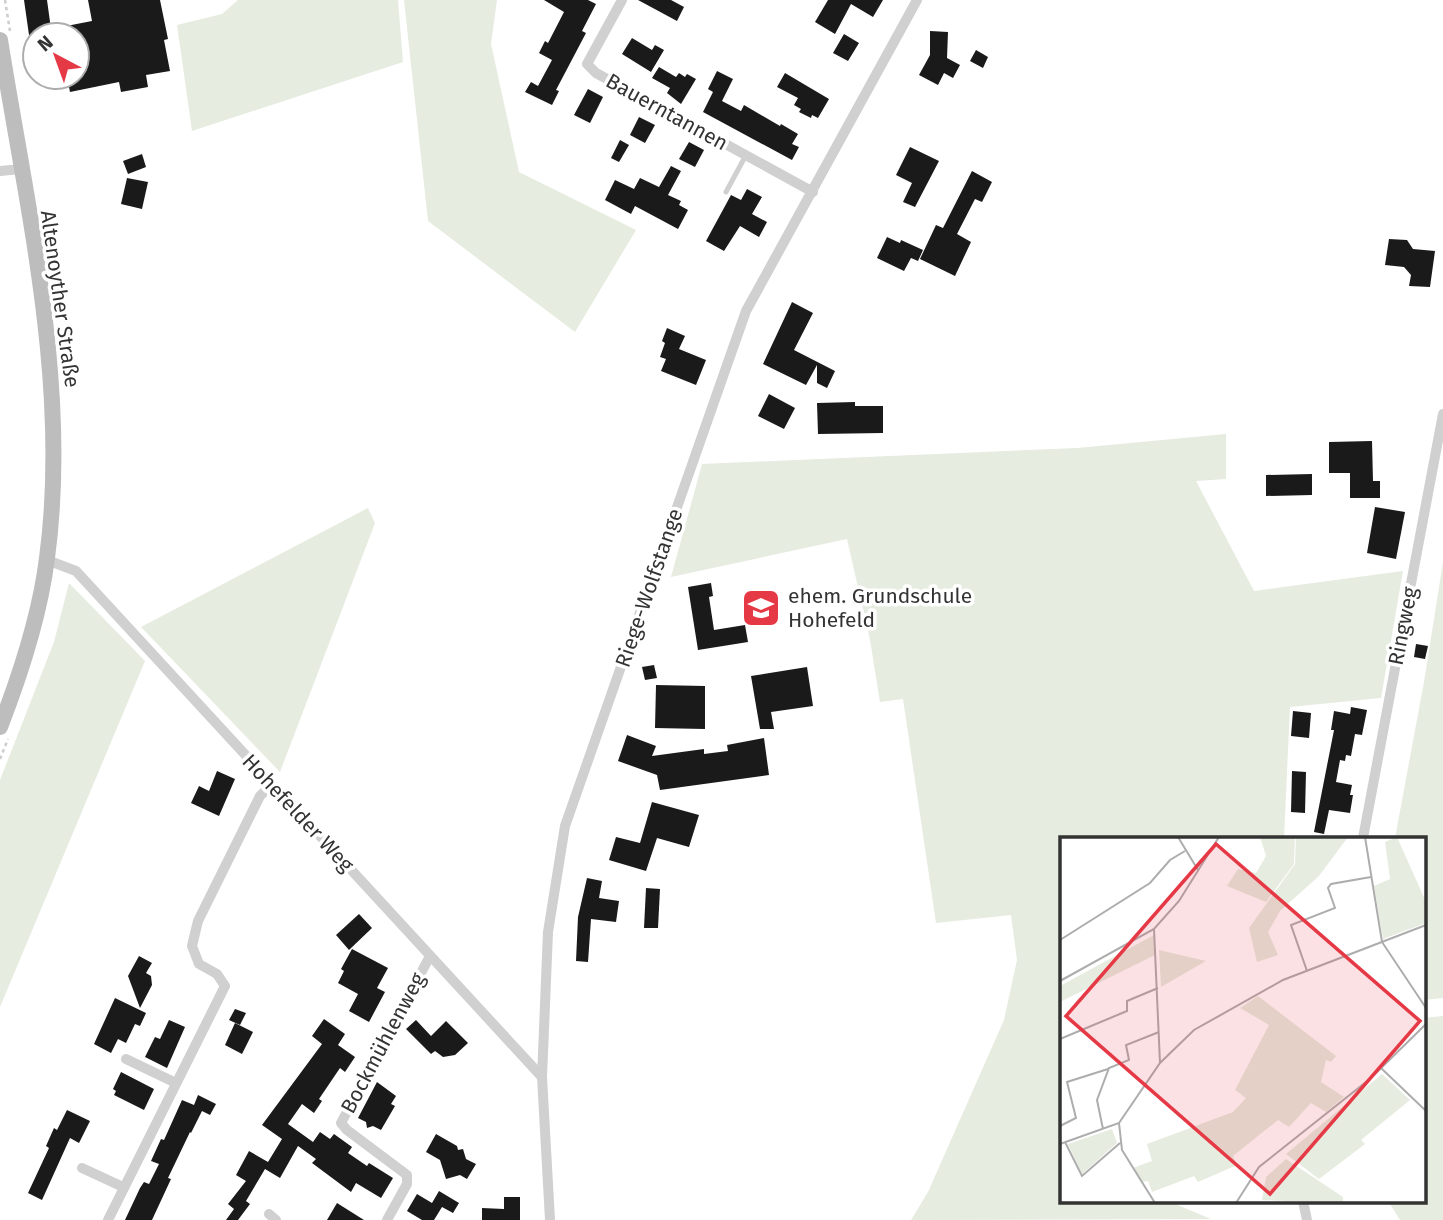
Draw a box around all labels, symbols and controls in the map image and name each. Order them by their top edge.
north arrow [21,21,91,91]
text: N [33,31,57,56]
street label: Bauerntannen [601,68,733,156]
street label: Altenoyther Straße [35,209,85,389]
street label: Riege-Wolfstange [610,505,688,671]
place label: ehem. Grundschule Hohefeld [788,583,972,633]
street label: Ringweg [1383,585,1423,667]
school or university icon: ehem. Grundschule Hohefeld [740,587,782,629]
street label: Hohefelder Weg [237,749,359,877]
inset map [1060,837,1426,1202]
street label: Bockmühlenweg [335,968,431,1118]

